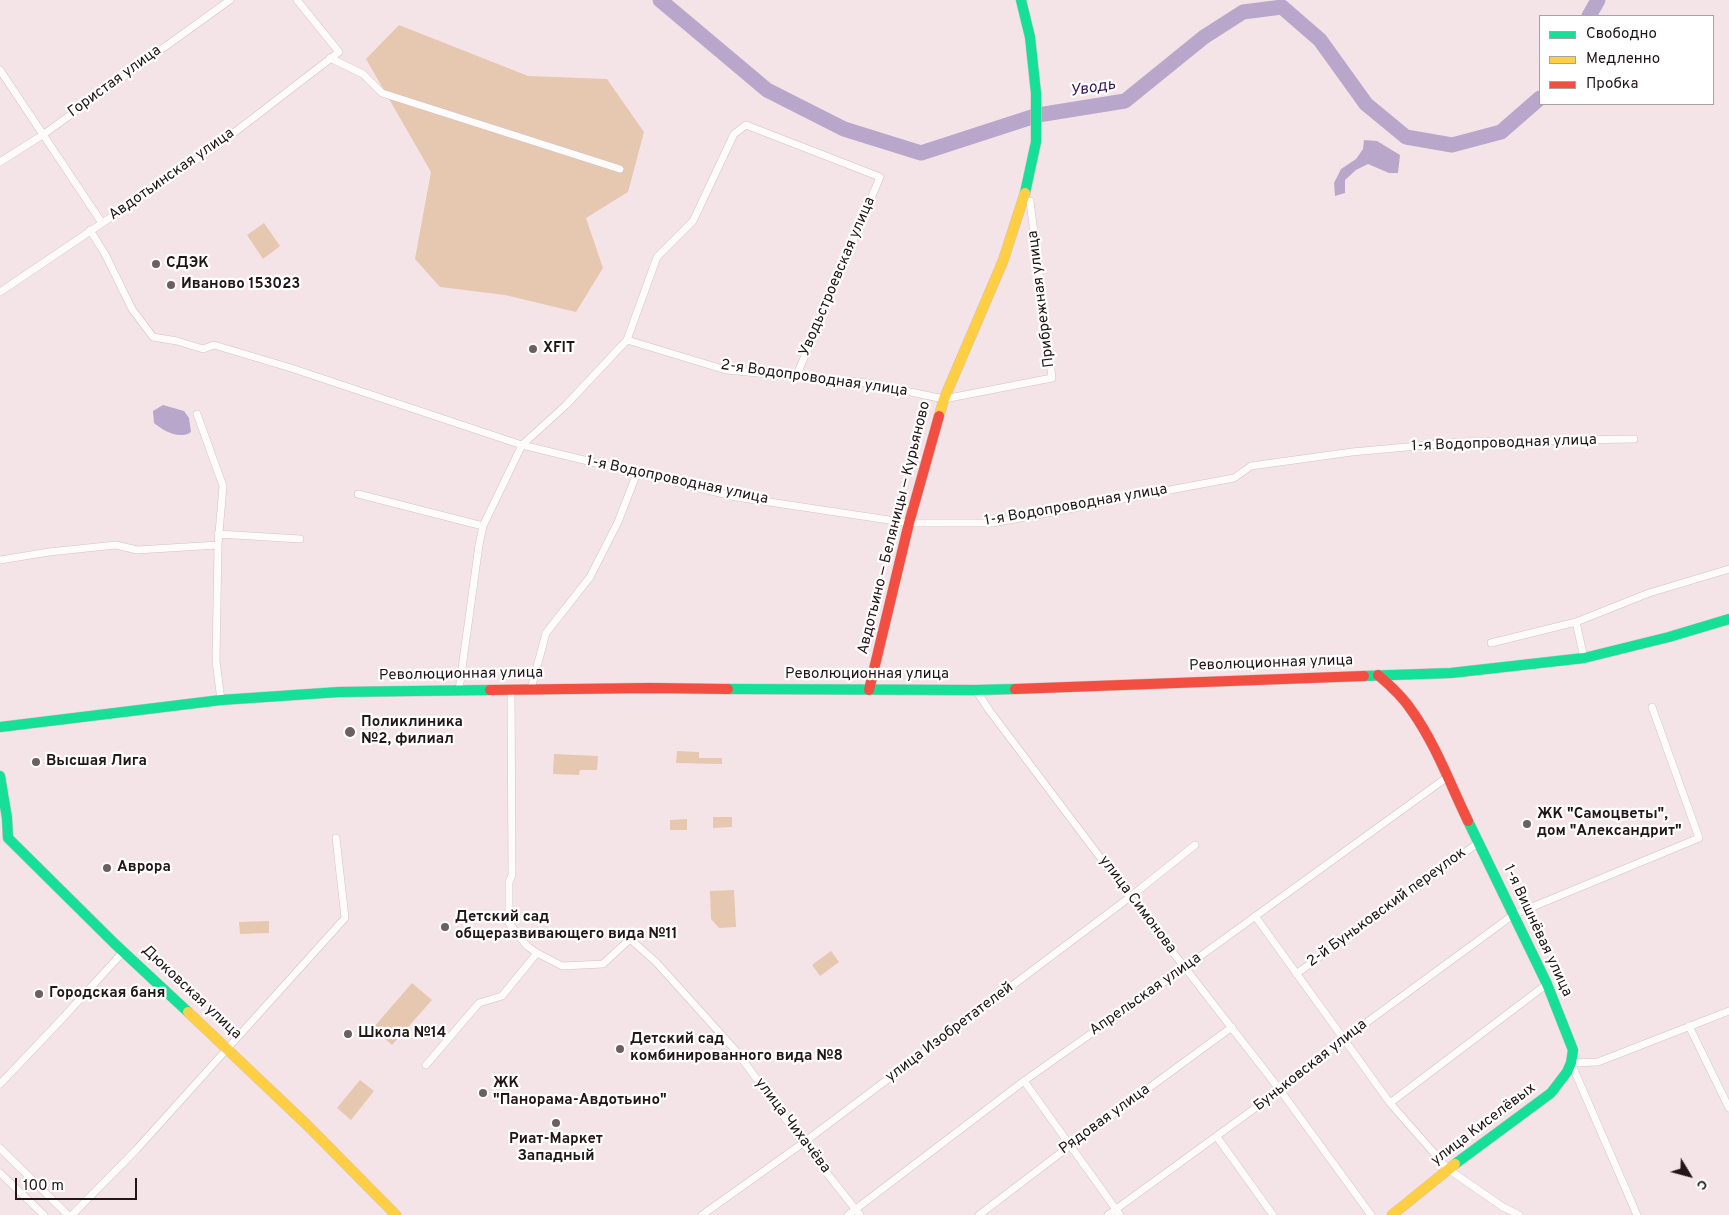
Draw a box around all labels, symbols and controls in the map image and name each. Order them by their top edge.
legend [1539,15,1714,105]
text: Свободно [1586,25,1657,44]
street label: Гористая улица [65,42,165,122]
text: Медленно [1586,50,1660,69]
text: Пробка [1586,75,1638,94]
water label: Уводь [1069,76,1117,102]
street label: Авдотьинская улица [106,125,238,225]
street label: Уводьстроевская улица [796,195,880,359]
street label: Прибрежная улица [1025,230,1059,368]
place label: СДЭК [166,255,209,273]
marker: СДЭК [150,258,162,270]
place label: Иваново 153023 [181,276,300,294]
marker: Иваново 153023 [165,279,177,291]
place label: XFIT [543,340,575,358]
marker: XFIT [527,343,539,355]
street label: 2-я Водопроводная улица [719,357,909,401]
street label: Авдотьино — Беляницы — Курьяново [855,399,935,657]
street label: 1-я Водопроводная улица [1411,432,1597,456]
street label: 1-я Водопроводная улица [584,453,770,509]
street label: 1-я Водопроводная улица [983,481,1169,531]
street label: Революционная улица [1189,652,1353,676]
street label: Революционная улица [379,665,543,685]
street label: Революционная улица [785,666,949,684]
place label: Поликлиника №2, филиал [361,714,463,749]
marker: Поликлиника №2, филиал [343,725,357,739]
place label: Высшая Лига [46,753,147,771]
marker: Высшая Лига [30,756,42,768]
place label: ЖК "Самоцветы", дом "Александрит" [1537,806,1682,841]
marker: ЖК "Самоцветы", дом "Александрит" [1521,818,1533,830]
street label: 2-й Буньковский переулок [1304,844,1470,972]
street label: улица Симонова [1094,853,1180,957]
place label: Аврора [117,859,171,877]
marker: Аврора [101,862,113,874]
street label: 1-я Вишнёвая улица [1498,862,1576,1000]
place label: Детский сад общеразвивающего вида №11 [455,909,678,944]
marker: Детский сад общеразвивающего вида №11 [439,921,451,933]
street label: Дюковская улица [137,942,245,1044]
street label: Апрельская улица [1087,950,1205,1040]
street label: улица Изобретателей [883,979,1017,1087]
place label: Городская баня [49,985,165,1003]
marker: Городская баня [33,988,45,1000]
street label: Буньковская улица [1251,1016,1371,1116]
place label: Школа №14 [358,1025,446,1043]
marker: Школа №14 [342,1028,354,1040]
place label: Детский сад комбинированного вида №8 [630,1031,843,1066]
marker: Детский сад комбинированного вида №8 [614,1043,626,1055]
place label: ЖК "Панорама-Авдотьино" [493,1075,667,1110]
street label: улица Чихачёва [750,1075,834,1177]
street label: улица Киселёвых [1428,1080,1540,1170]
street label: Рядовая улица [1056,1081,1154,1159]
marker: ЖК "Панорама-Авдотьино" [477,1087,489,1099]
marker: Риат-Маркет Западный [550,1117,562,1129]
place label: Риат-Маркет Западный [509,1131,603,1166]
north arrow [1664,1150,1714,1200]
scale bar [18,1168,140,1200]
text: С [1692,1176,1711,1193]
text: 100 m [23,1177,64,1196]

